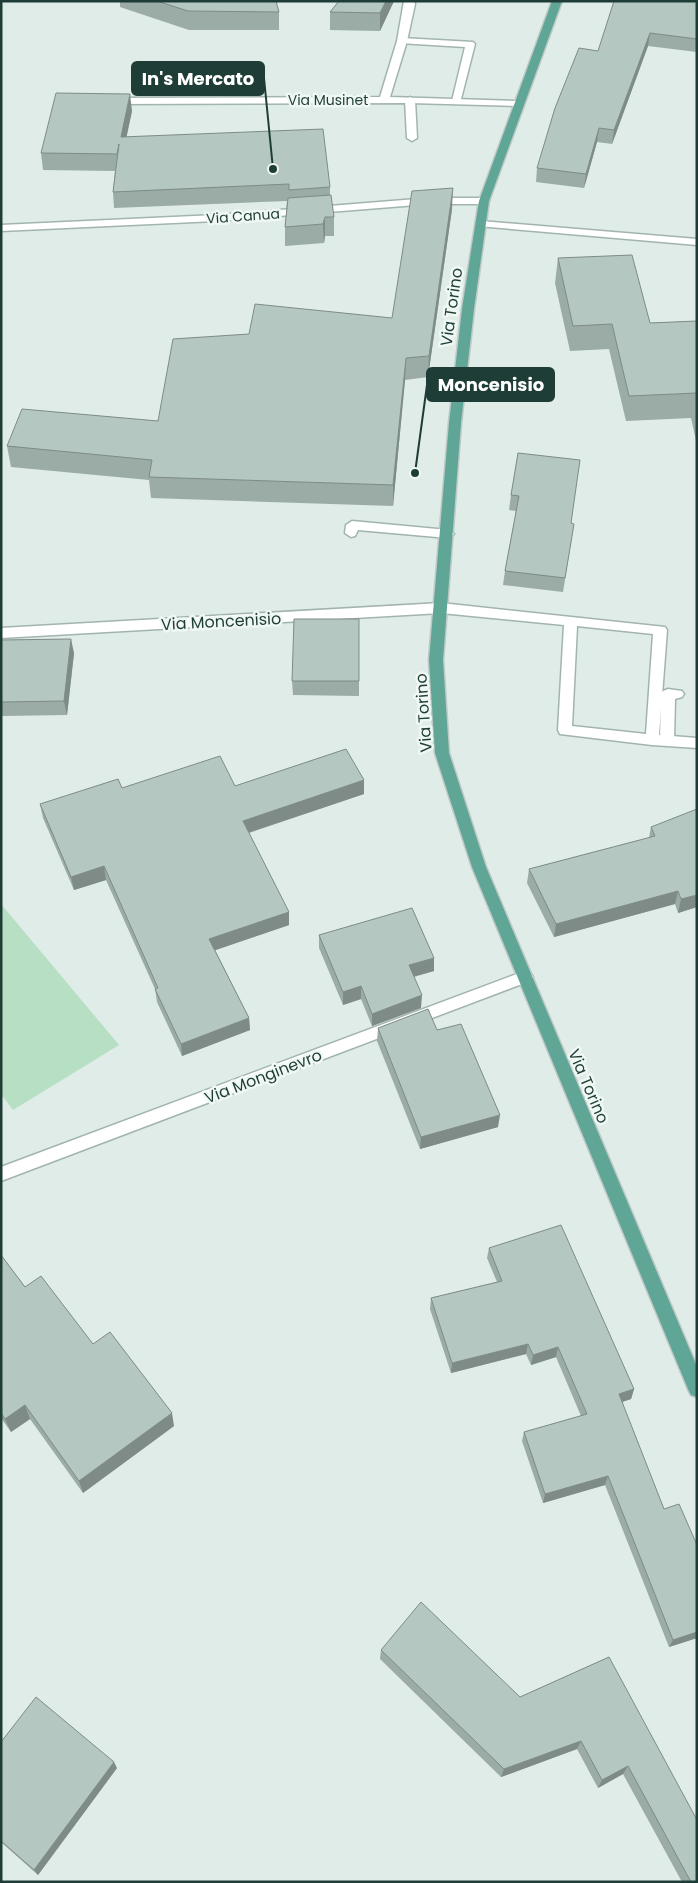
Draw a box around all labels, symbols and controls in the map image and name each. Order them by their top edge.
callout: In's Mercato [132,62,264,95]
text: In's Mercato [142,66,254,91]
street label: Via Musinet [288,90,368,110]
street label: Via Canua [206,203,280,229]
street label: Via Torino [435,266,468,348]
callout: Moncenisio [427,368,554,401]
text: Moncenisio [438,372,544,397]
street label: Via Moncenisio [160,607,282,636]
street label: Via Torino [409,673,438,753]
street label: Via Monginevro [201,1043,325,1109]
street label: Via Torino [562,1045,615,1127]

